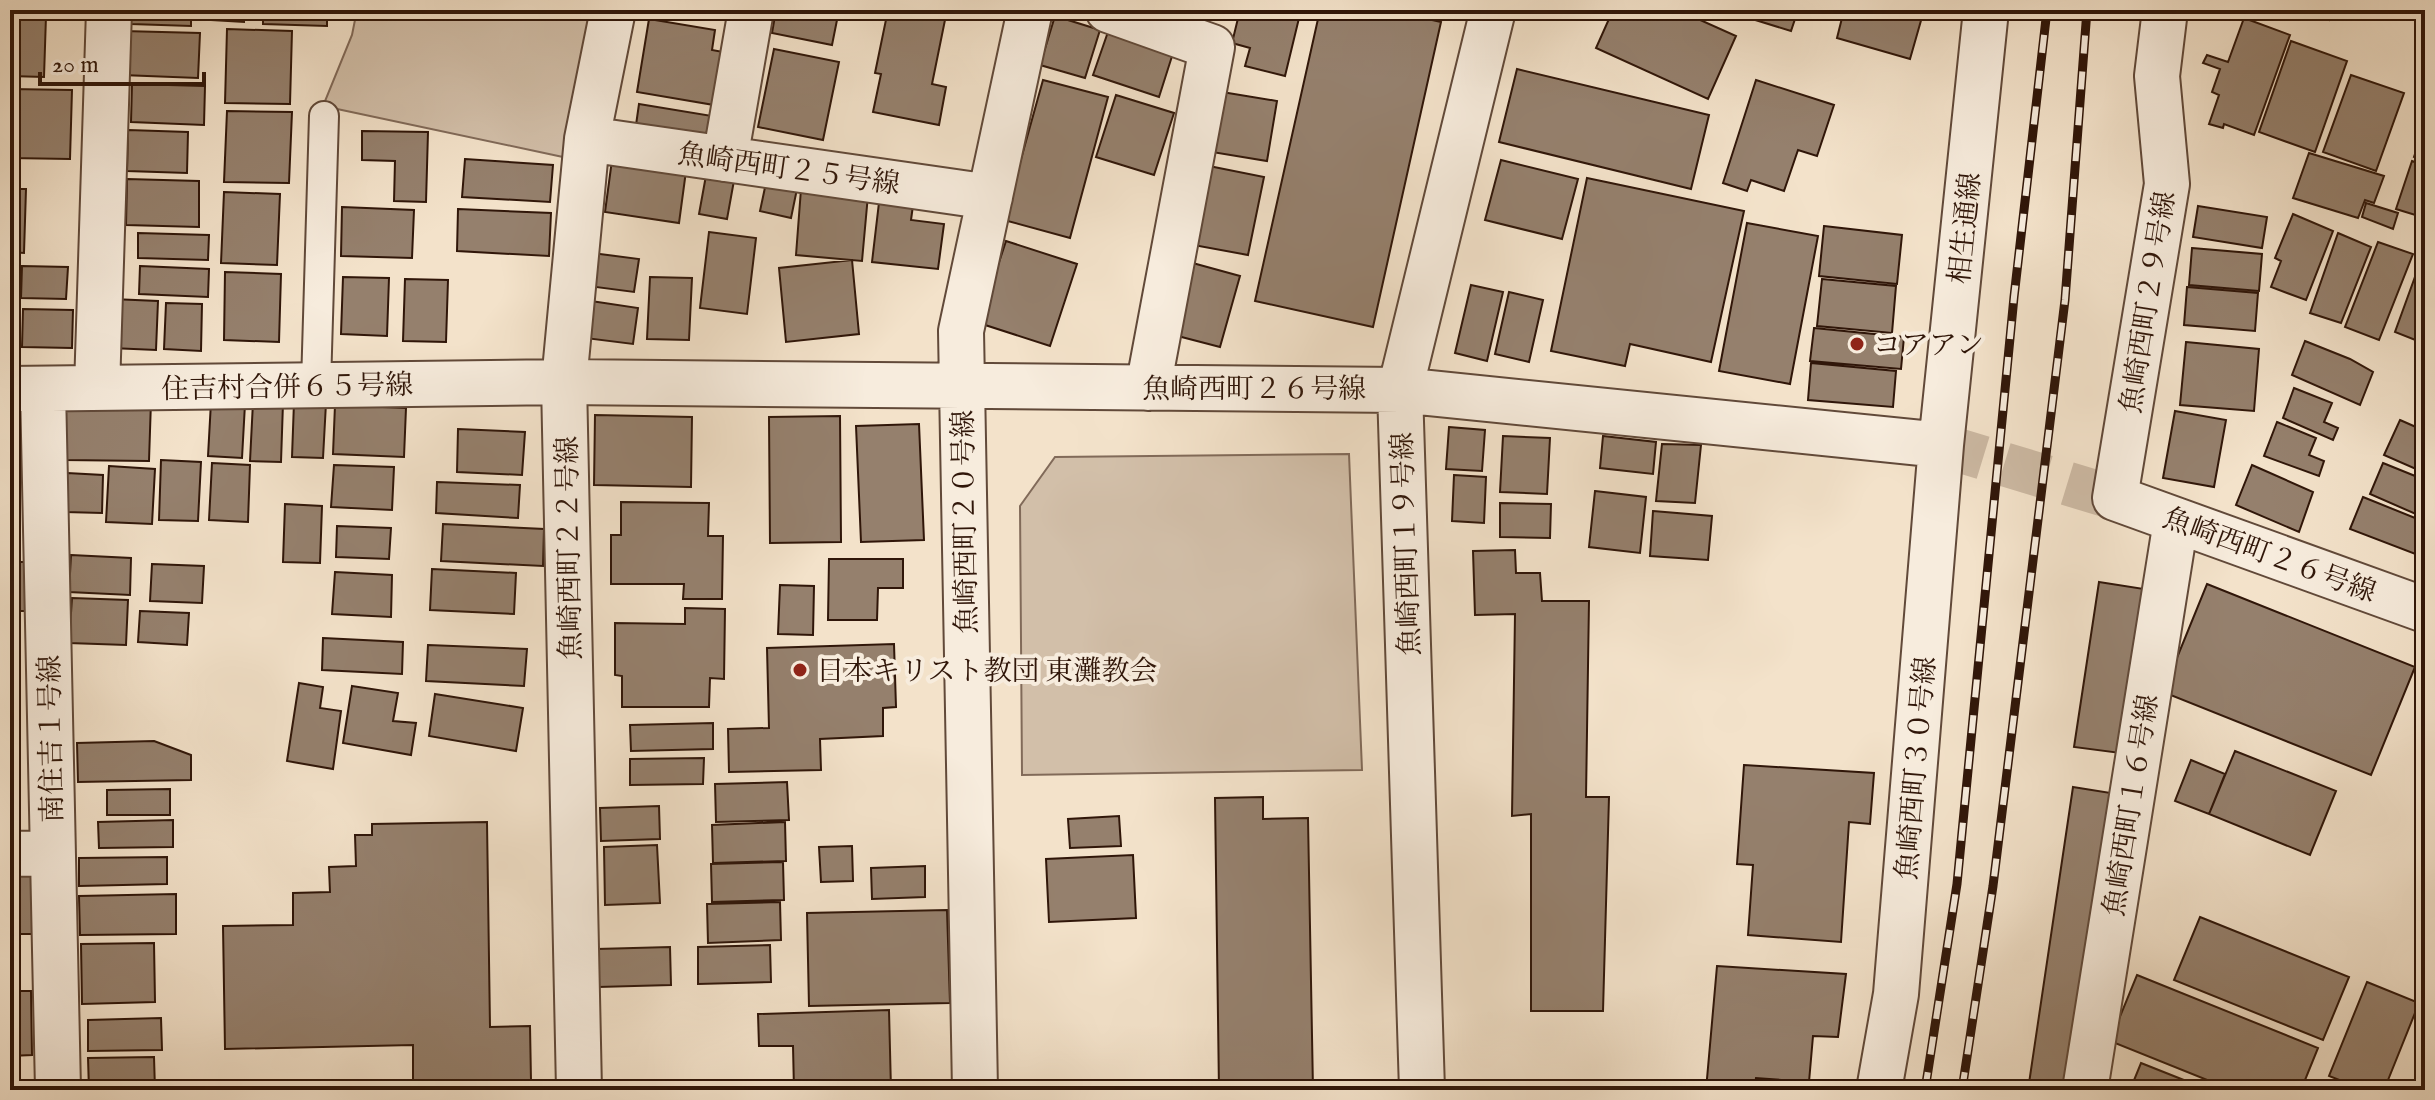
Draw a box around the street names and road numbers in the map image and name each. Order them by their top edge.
street label: 魚崎西町２５号線 [675,138,902,203]
street label: 相生通線 [1943,171,1990,286]
street label: 魚崎西町２９号線 [2115,189,2184,416]
street label: 住吉村合併６５号線 [161,369,413,408]
street label: 魚崎西町２６号線 [1142,373,1366,408]
street label: 魚崎西町２０号線 [947,410,986,634]
street label: 魚崎西町１９号線 [1386,431,1429,656]
street label: 魚崎西町２２号線 [551,436,590,660]
street label: 魚崎西町２６号線 [2158,502,2380,611]
street label: 南住吉１号線 [34,655,71,823]
street label: 魚崎西町３０号線 [1890,655,1945,881]
street label: 魚崎西町１６号線 [2098,692,2167,919]

